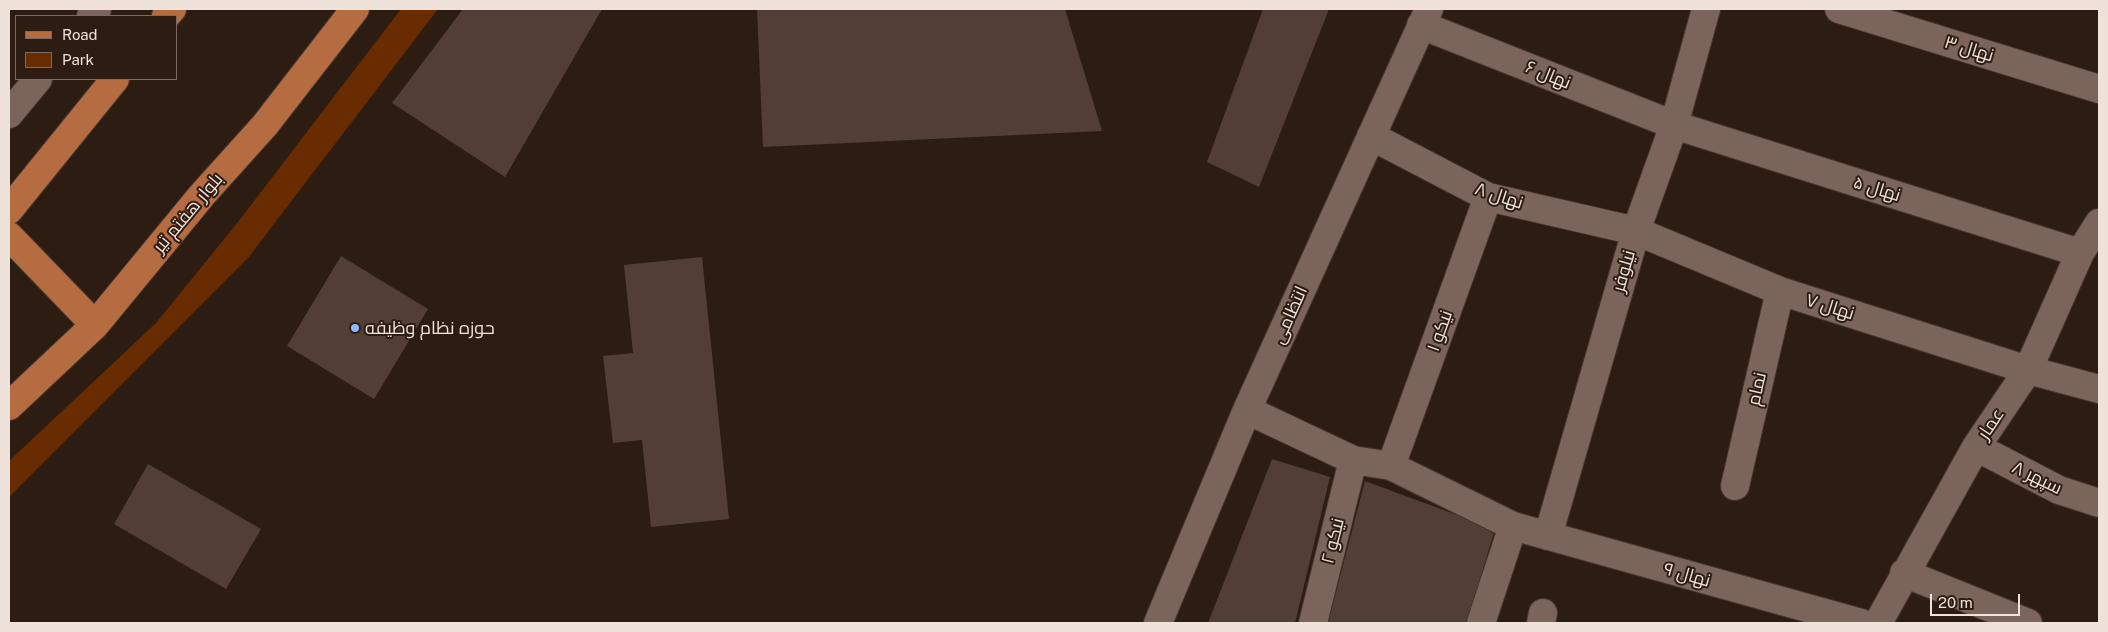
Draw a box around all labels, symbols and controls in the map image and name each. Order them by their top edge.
legend [15,15,178,80]
text: Road [62,26,98,43]
street label: نهال ۳ [1942,31,1996,67]
text: Park [62,51,94,68]
street label: نهال ۶ [1522,56,1574,94]
street label: بلوار هفتم تیر [148,169,228,257]
street label: نهال ۵ [1851,172,1903,206]
street label: نهال ۸ [1472,178,1526,214]
street label: نیلوفر [1608,248,1640,294]
street label: انتظامی [1268,283,1312,347]
street label: نهال ۷ [1803,289,1857,325]
street label: نیکو ۱ [1423,307,1457,355]
place label: حوزه نظام وظیفه [365,317,495,339]
marker: حوزه نظام وظیفه [349,322,361,334]
street label: نمام [1743,370,1771,408]
street label: عمار [1973,404,2009,444]
street label: سپهر ۸ [2008,457,2066,499]
street label: نیکو ۲ [1317,516,1349,566]
street label: نهال ۹ [1661,558,1713,592]
scale bar [1933,584,2023,616]
text: 20 m [1938,594,1973,611]

